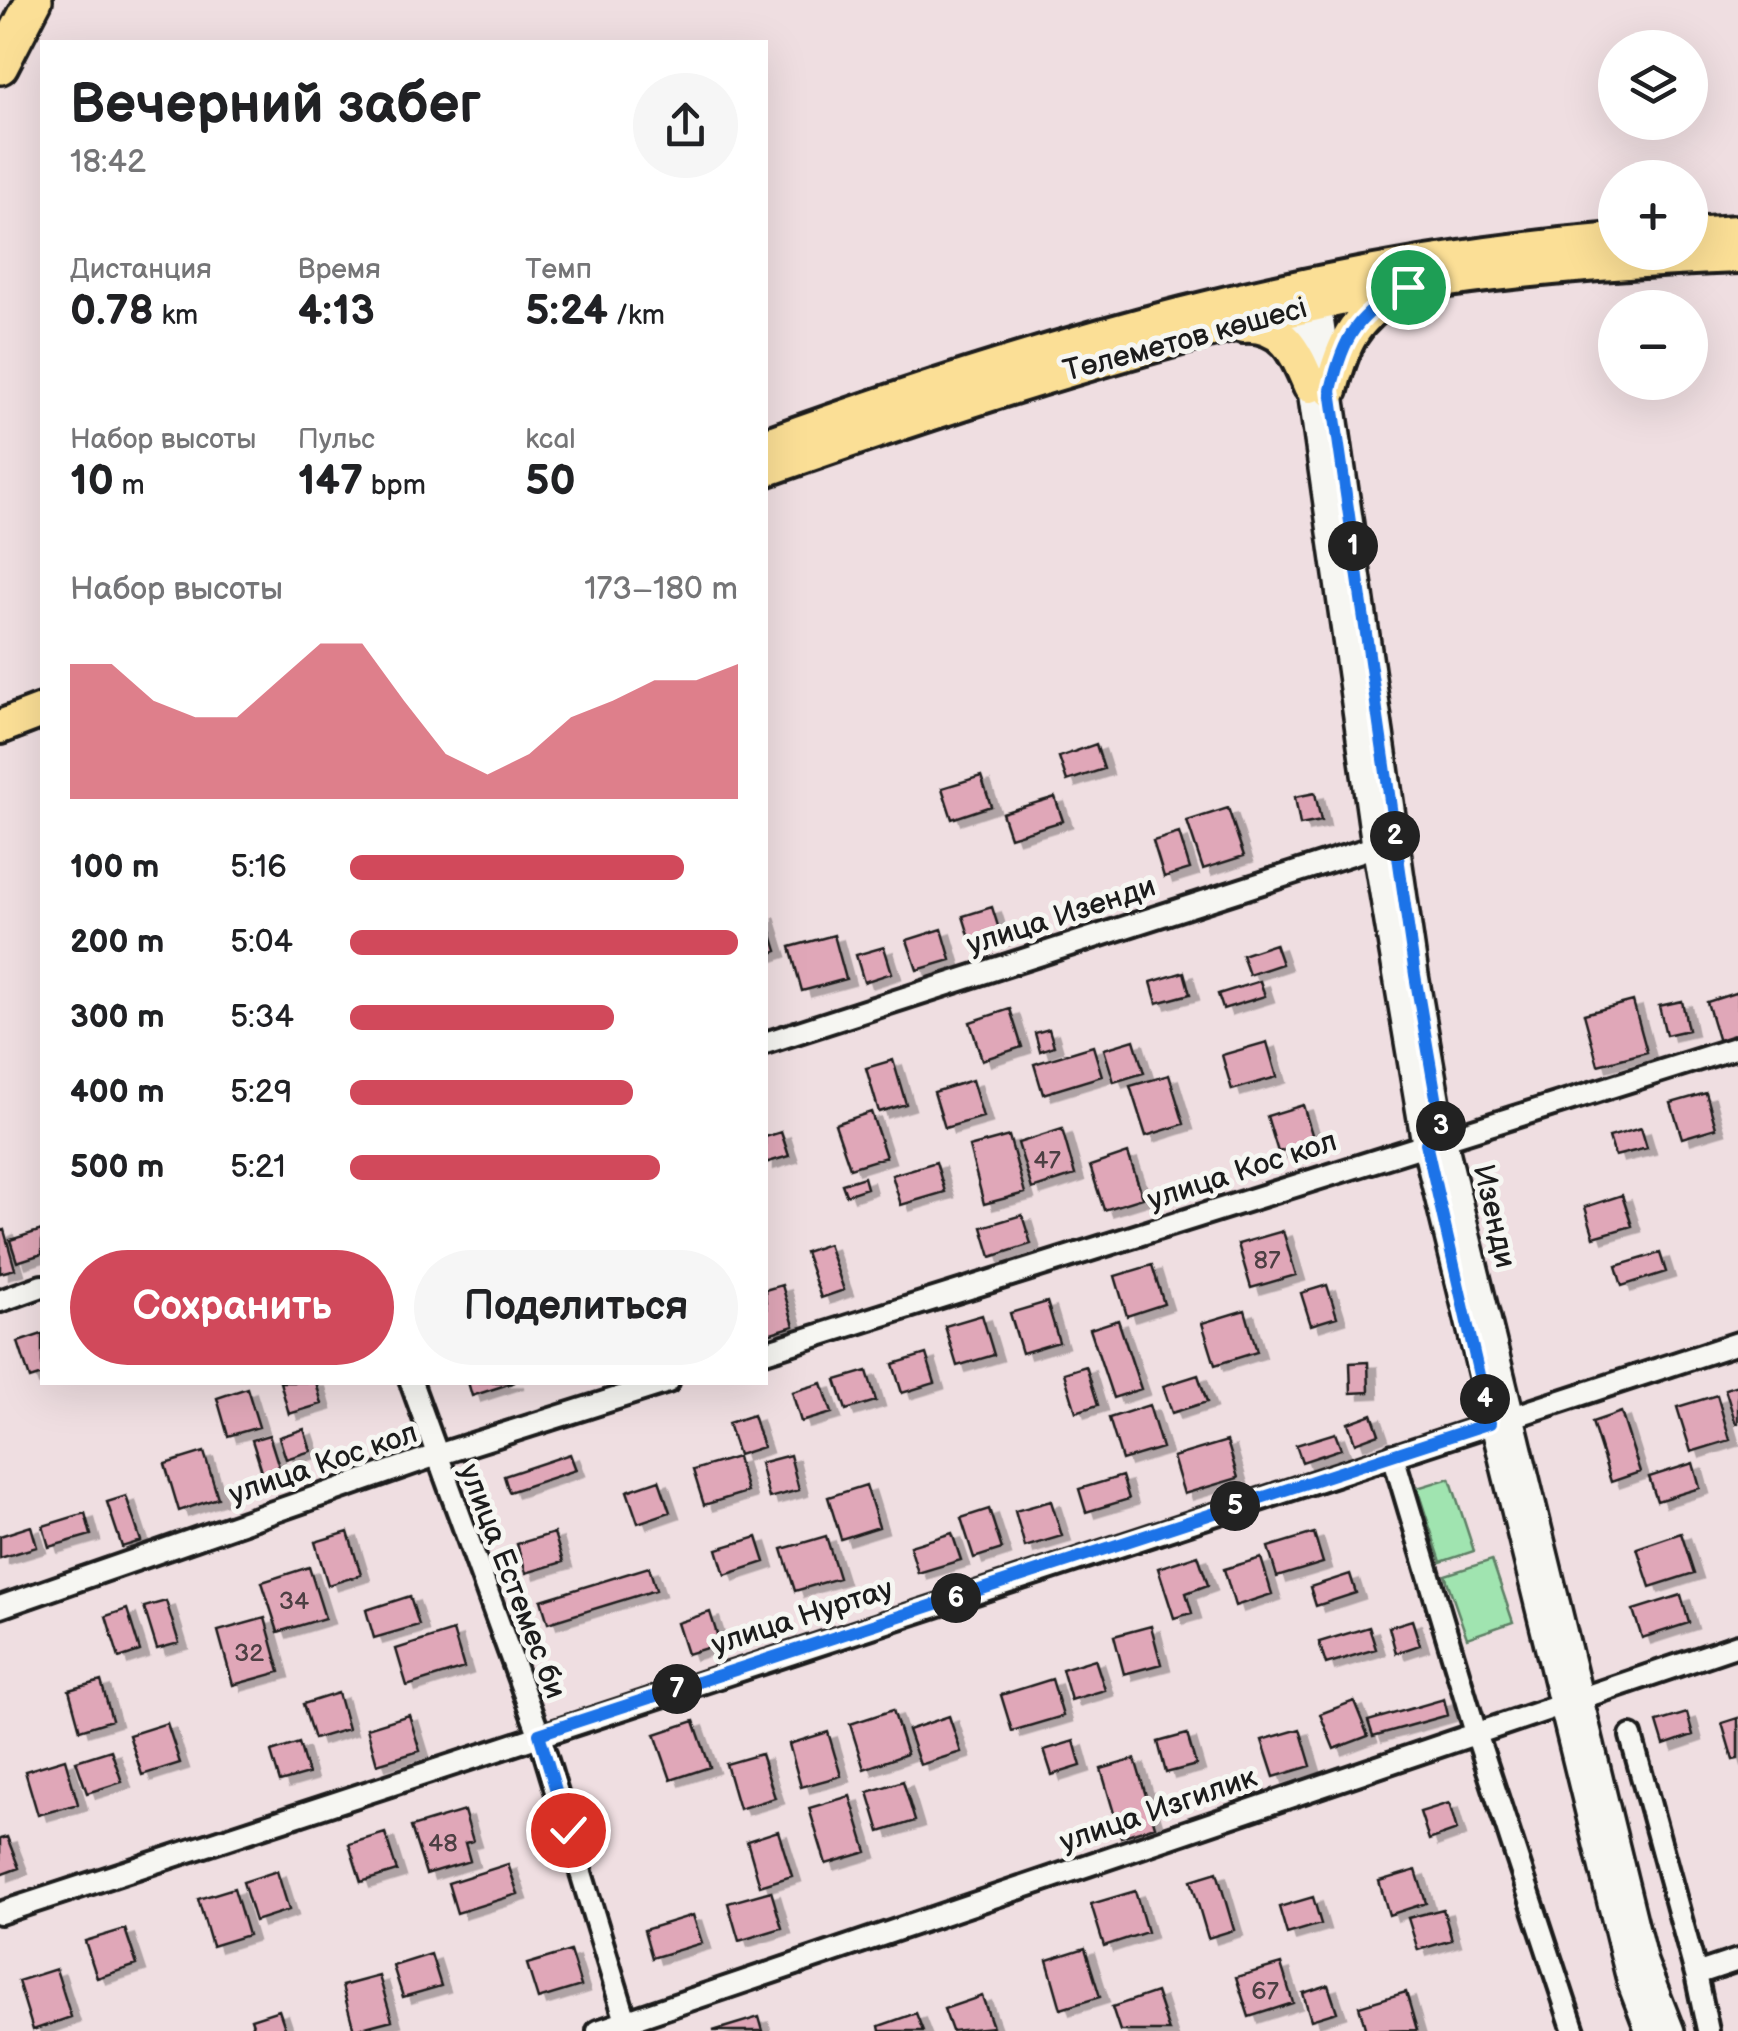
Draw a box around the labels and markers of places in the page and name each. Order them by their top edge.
pin [1366,245,1451,330]
pin: 1 [1328,521,1378,571]
pin: 2 [1370,811,1420,861]
pin: 3 [1416,1101,1466,1151]
pin: 4 [1460,1374,1510,1424]
pin: 5 [1210,1481,1260,1531]
pin: 6 [931,1573,981,1623]
pin: 7 [652,1664,702,1714]
pin [526,1788,611,1873]

